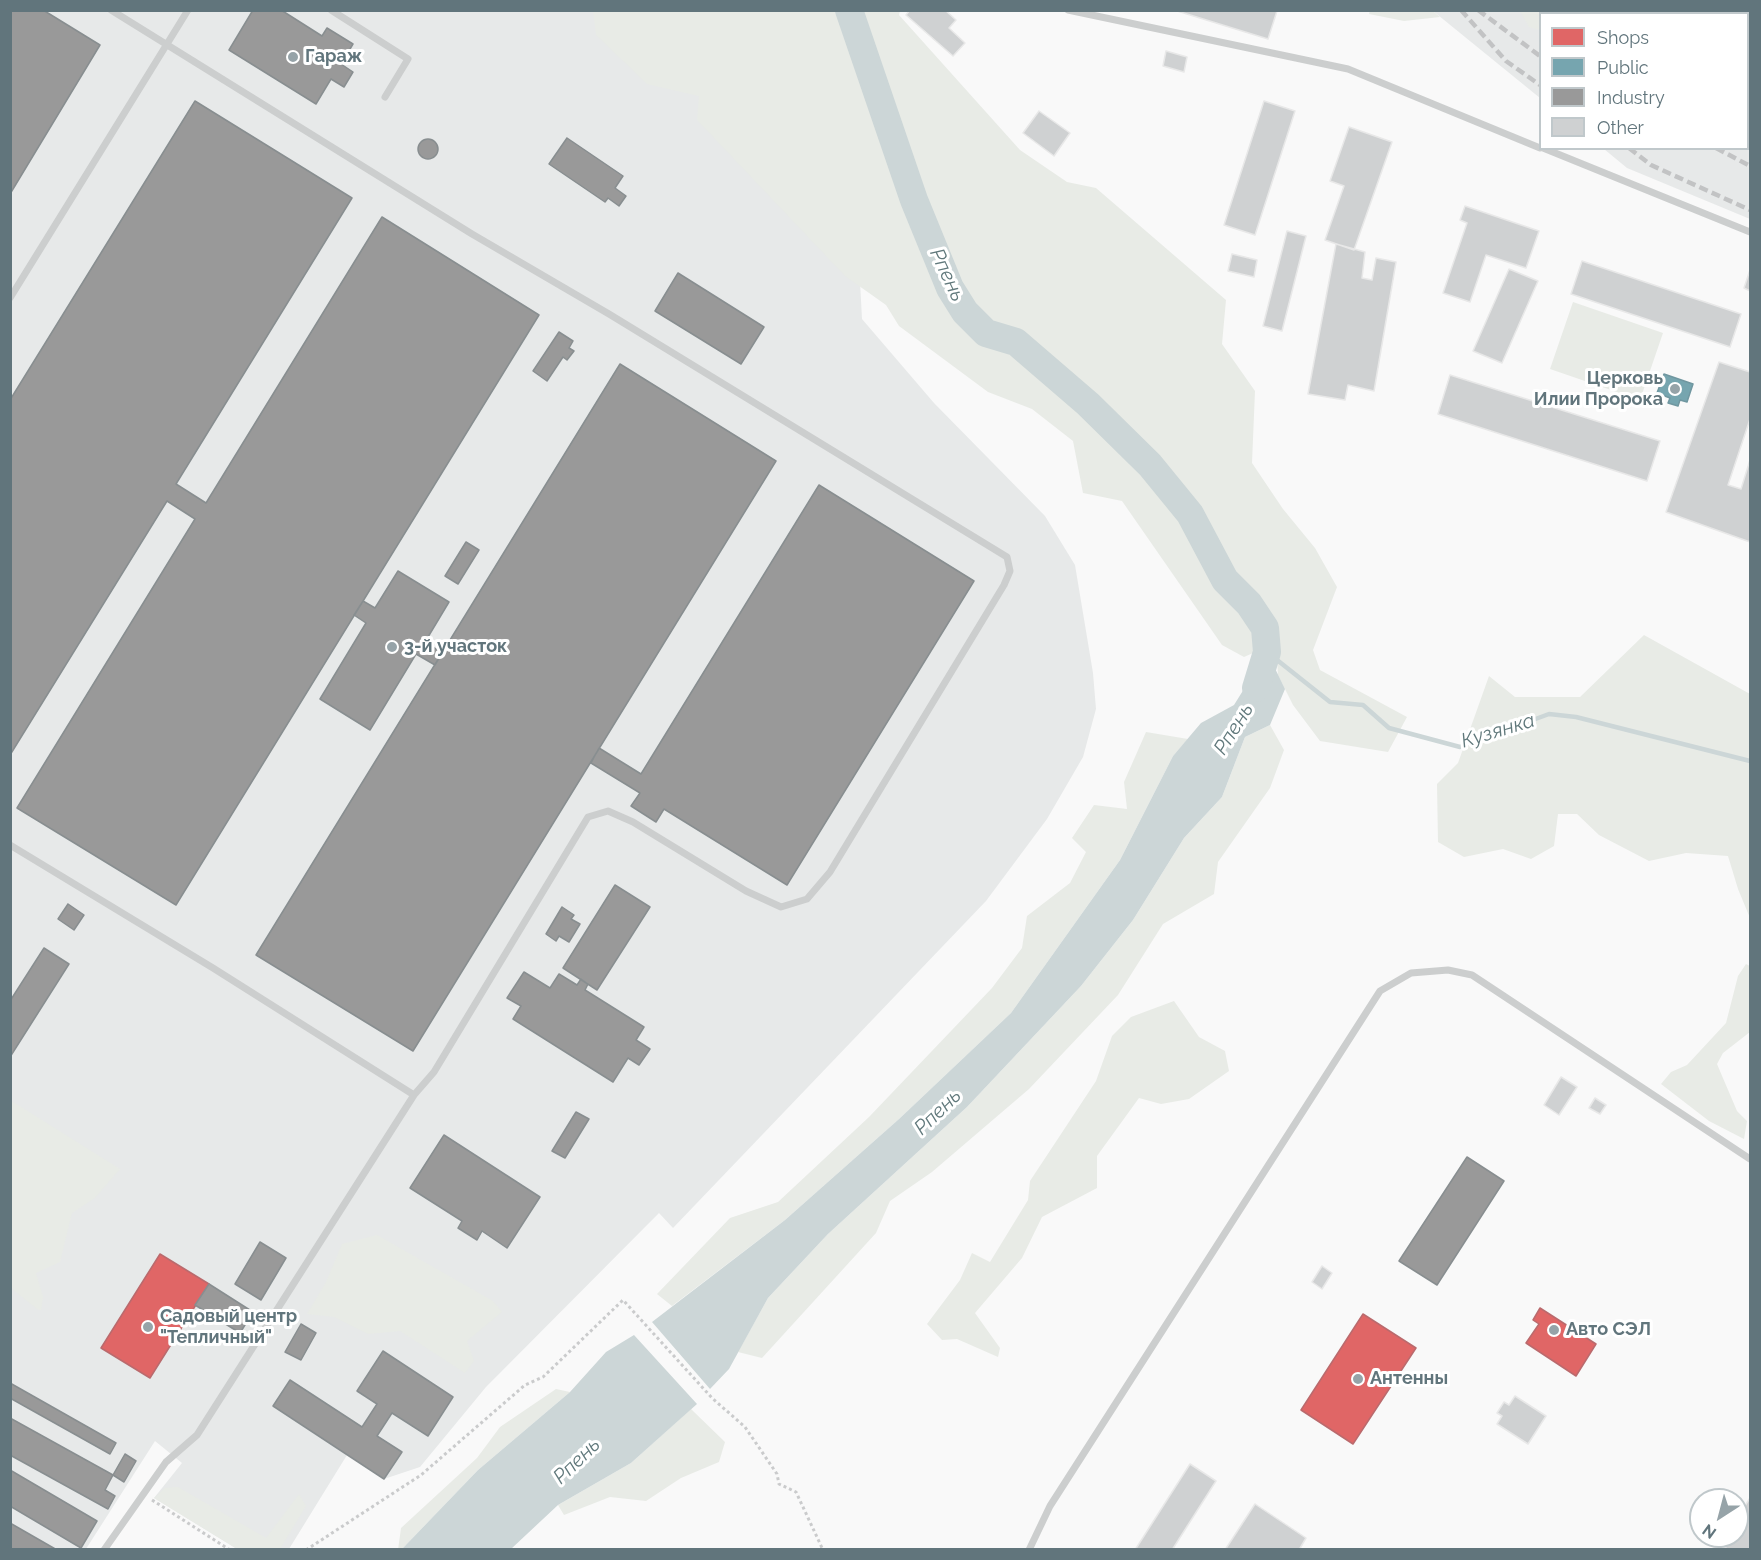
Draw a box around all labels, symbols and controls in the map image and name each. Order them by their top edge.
legend [1539,12,1749,150]
text: Shops [1597,27,1649,48]
place label: Гараж [305,46,362,68]
marker: Гараж [286,50,300,64]
text: Public [1597,57,1649,78]
text: Industry [1597,87,1665,108]
text: Other [1597,117,1644,138]
water label: Рпень [924,245,970,305]
place label: Церковь Илии Пророка [1534,368,1663,410]
marker: Церковь Илии Пророка [1668,382,1682,396]
place label: 3-й участок [404,636,507,658]
marker: 3-й участок [385,640,399,654]
water label: Рпень [1209,699,1259,759]
water label: Кузянка [1458,708,1538,754]
water label: Рпень [910,1084,966,1140]
place label: Садовый центр "Тепличный" [160,1306,297,1348]
place label: Авто СЭЛ [1566,1319,1651,1341]
marker: Садовый центр "Тепличный" [141,1320,155,1334]
marker: Авто СЭЛ [1547,1323,1561,1337]
place label: Антенны [1370,1368,1448,1390]
marker: Антенны [1351,1372,1365,1386]
water label: Рпень [549,1433,605,1489]
north arrow [1689,1488,1749,1548]
text: N [1699,1520,1720,1543]

